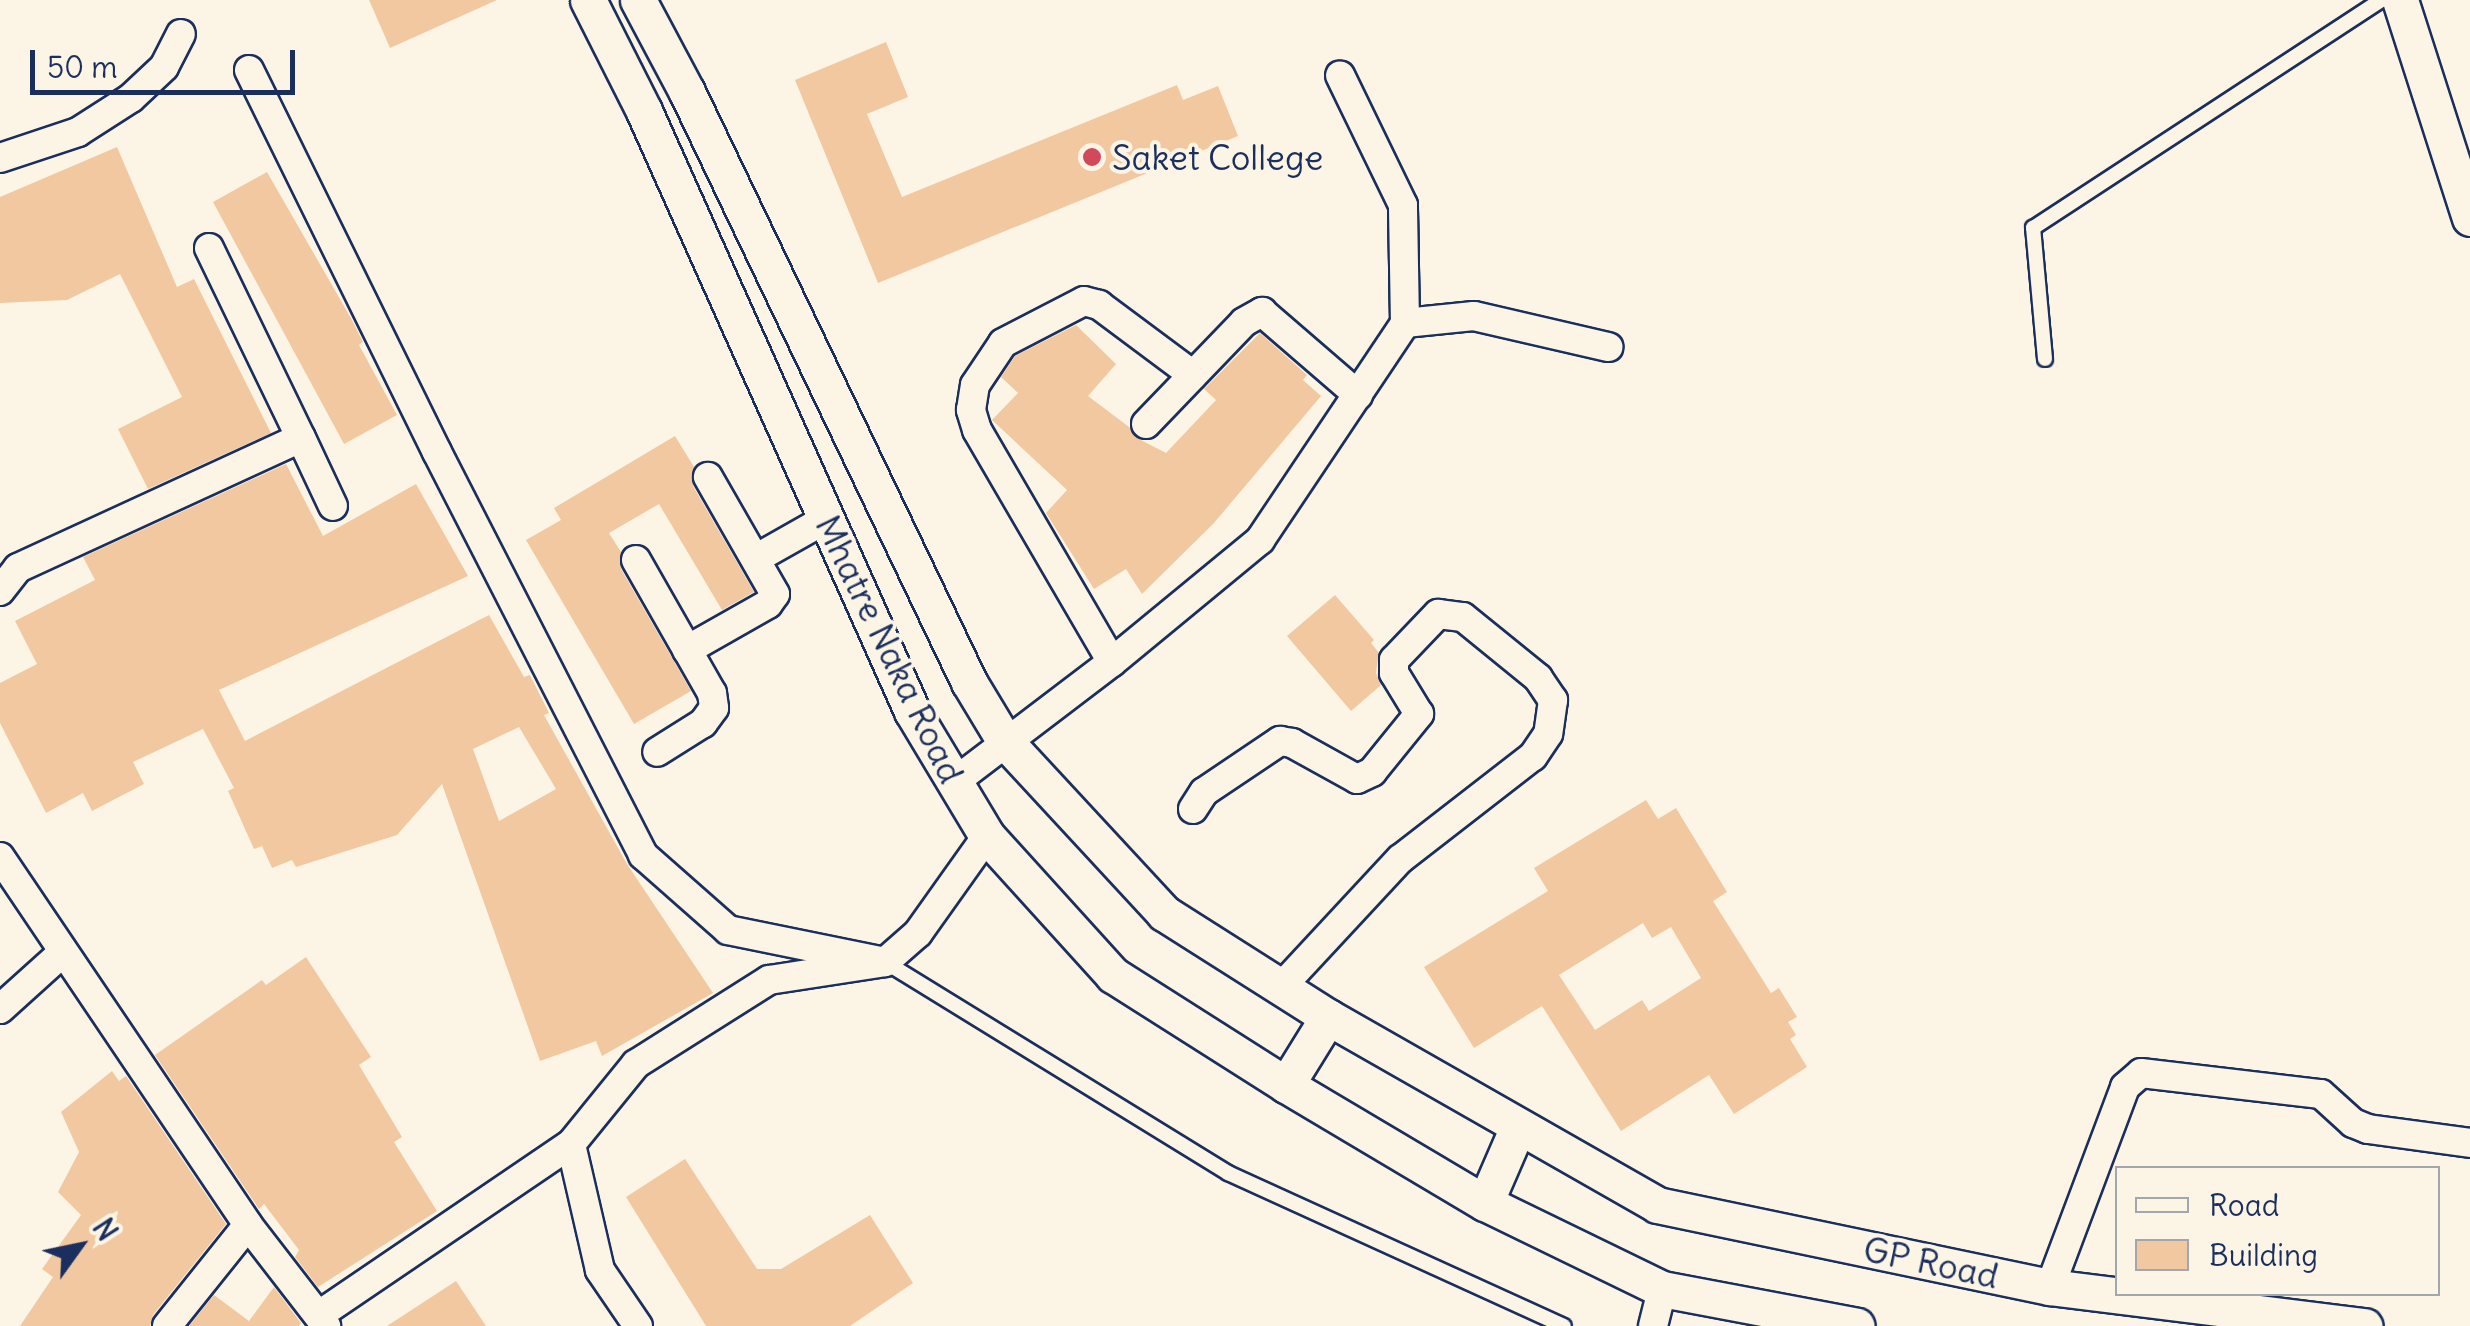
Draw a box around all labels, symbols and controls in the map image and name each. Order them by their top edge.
scale bar [35,30,300,92]
text: 50 m [47,48,117,86]
place label: Saket College [1112,136,1323,178]
marker: Saket College [1081,146,1103,168]
street label: Mhatre Naka Road [807,508,973,790]
legend [2115,1166,2440,1296]
text: Road [2209,1186,2279,1224]
north arrow [30,1196,130,1296]
text: N [85,1212,126,1248]
street label: GP Road [1860,1227,2002,1297]
text: Building [2209,1236,2318,1274]

